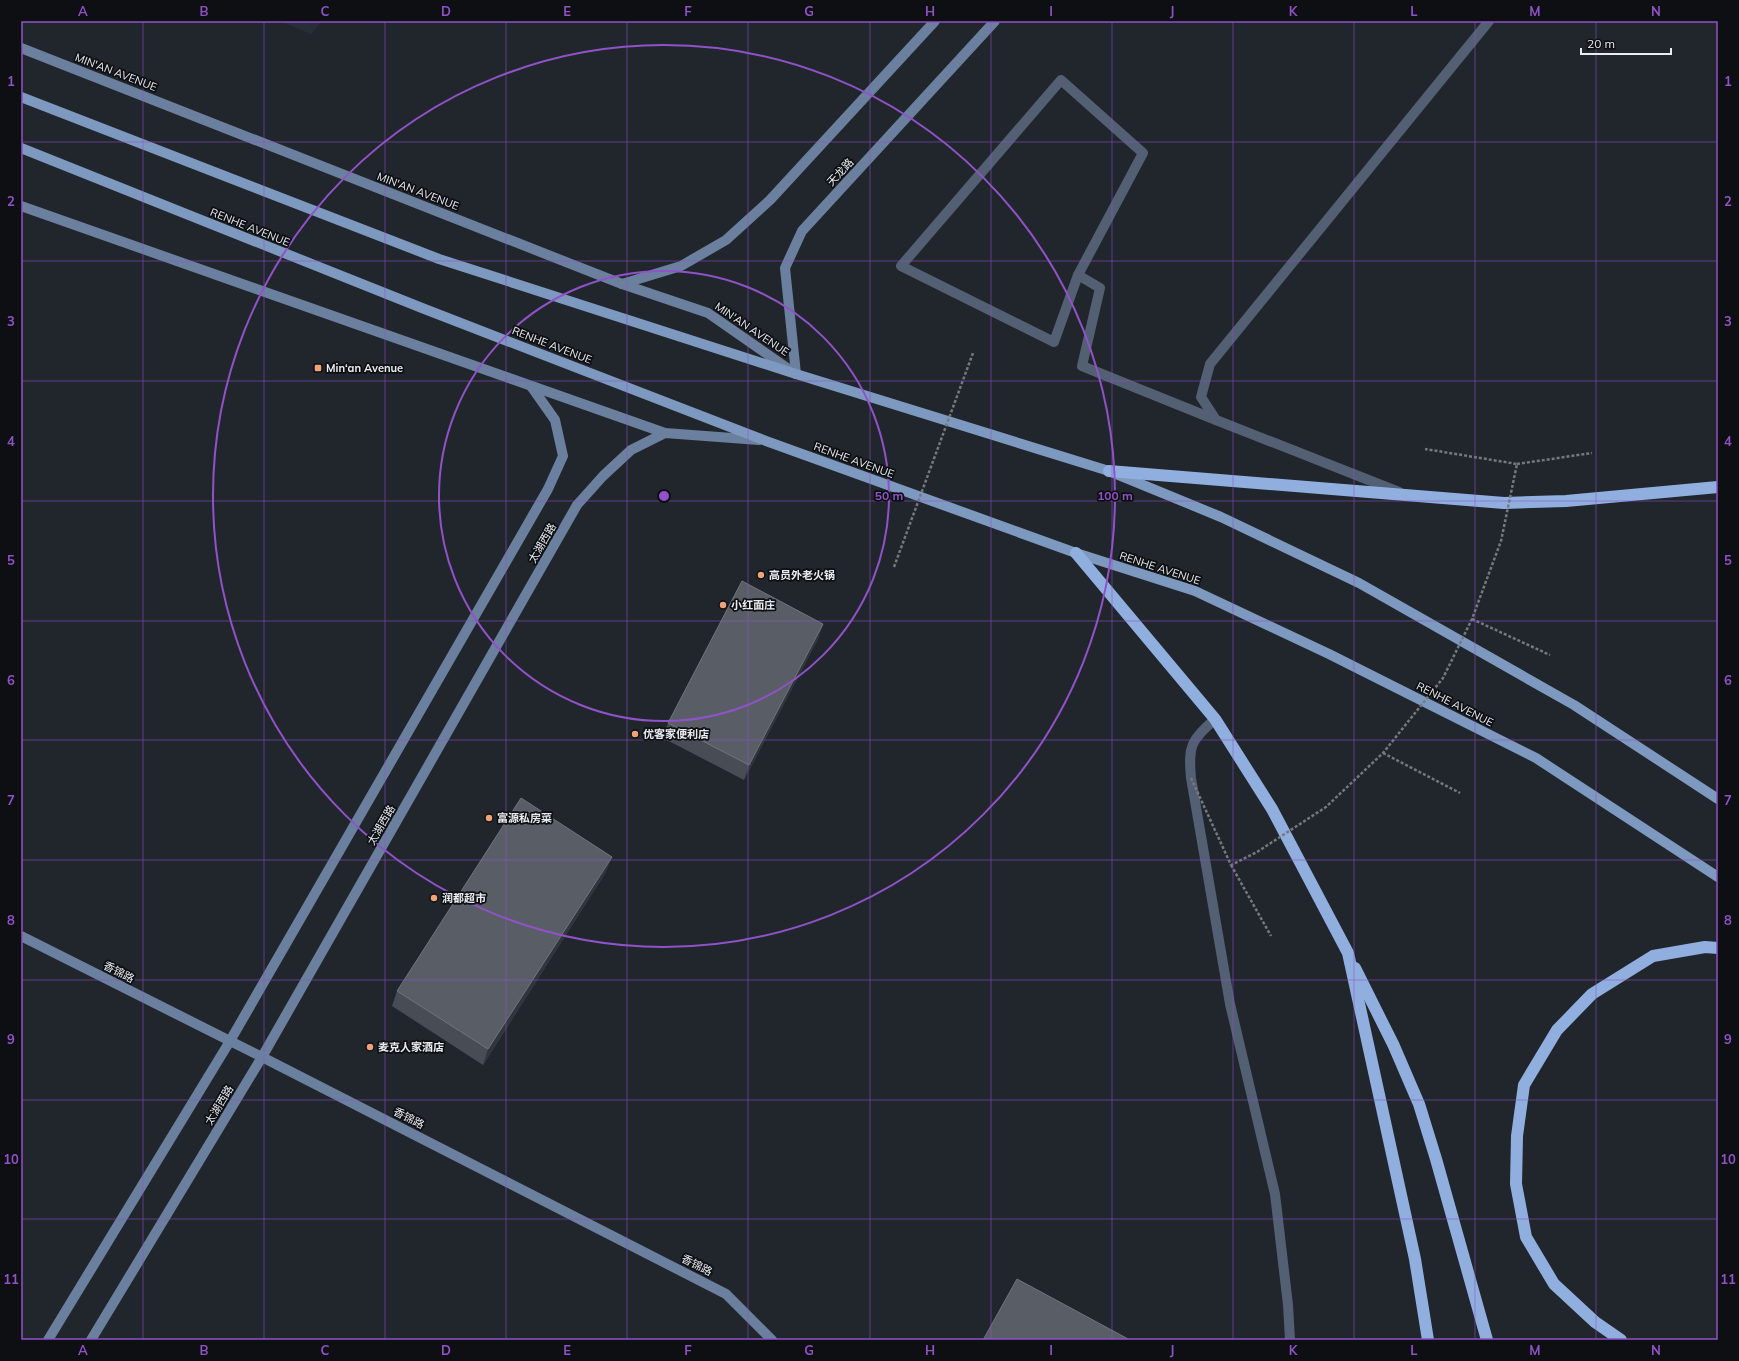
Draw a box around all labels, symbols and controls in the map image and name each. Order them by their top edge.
text: A [78,3,88,19]
text: B [200,3,209,19]
text: C [321,3,330,19]
text: D [441,3,451,19]
text: E [563,3,571,19]
text: F [684,3,692,19]
text: G [804,3,814,19]
text: H [925,3,935,19]
text: I [1049,3,1053,19]
text: J [1170,3,1174,19]
text: K [1289,3,1299,19]
text: L [1410,3,1418,19]
text: M [1529,3,1541,19]
text: N [1651,3,1661,19]
scale bar [1581,30,1671,56]
text: 20 m [1587,36,1615,51]
street label: MIN'AN AVENUE [73,50,159,94]
text: 1 [7,73,15,89]
text: 1 [1724,73,1732,89]
street label: 天龙路 [824,155,856,189]
street label: MIN'AN AVENUE [375,169,461,213]
text: 2 [7,193,15,209]
text: 2 [1724,193,1732,209]
street label: RENHE AVENUE [208,205,292,249]
street label: MIN'AN AVENUE [712,299,792,359]
text: 3 [7,313,15,329]
text: 3 [1724,313,1732,329]
street label: RENHE AVENUE [510,323,594,367]
place label: Min‘an Avenue [326,361,403,375]
marker: Min‘an Avenue [313,363,323,373]
text: 4 [7,433,15,449]
text: 4 [1724,433,1732,449]
street label: RENHE AVENUE [812,439,896,481]
text: 50 m [875,488,903,503]
text: 100 m [1097,488,1133,503]
centre of rings [657,489,671,503]
street label: 太湖西路 [525,520,559,566]
street label: RENHE AVENUE [1118,548,1202,588]
text: 5 [7,552,15,568]
text: 5 [1724,552,1732,568]
place label: 高员外老火锅 [769,568,835,582]
marker: 高员外老火锅 [756,570,766,580]
place label: 小红面庄 [731,598,775,612]
marker: 小红面庄 [718,600,728,610]
text: 6 [7,672,15,688]
text: 6 [1724,672,1732,688]
street label: RENHE AVENUE [1414,679,1496,729]
place label: 优客家便利店 [643,727,709,741]
marker: 优客家便利店 [630,729,640,739]
text: 7 [7,792,15,808]
text: 7 [1724,792,1732,808]
street label: 太湖西路 [364,802,398,848]
place label: 富源私房菜 [497,811,552,825]
marker: 富源私房菜 [484,813,494,823]
place label: 润都超市 [442,891,486,905]
marker: 润都超市 [429,893,439,903]
text: 8 [7,912,15,928]
text: 8 [1724,912,1732,928]
street label: 香锦路 [101,958,137,986]
text: 9 [7,1031,15,1047]
text: 9 [1724,1031,1732,1047]
place label: 麦克人家酒店 [378,1040,444,1054]
marker: 麦克人家酒店 [365,1042,375,1052]
street label: 太湖西路 [202,1083,236,1127]
street label: 香锦路 [391,1104,427,1132]
text: 10 [3,1151,19,1167]
text: 10 [1720,1151,1736,1167]
street label: 香锦路 [679,1251,715,1279]
text: 11 [3,1271,19,1287]
text: 11 [1720,1271,1736,1287]
text: A [78,1342,88,1358]
text: B [200,1342,209,1358]
text: C [321,1342,330,1358]
text: D [441,1342,451,1358]
text: E [563,1342,571,1358]
text: F [684,1342,692,1358]
text: G [804,1342,814,1358]
text: H [925,1342,935,1358]
text: I [1049,1342,1053,1358]
text: J [1170,1342,1174,1358]
text: K [1289,1342,1299,1358]
text: L [1410,1342,1418,1358]
text: M [1529,1342,1541,1358]
text: N [1651,1342,1661,1358]

